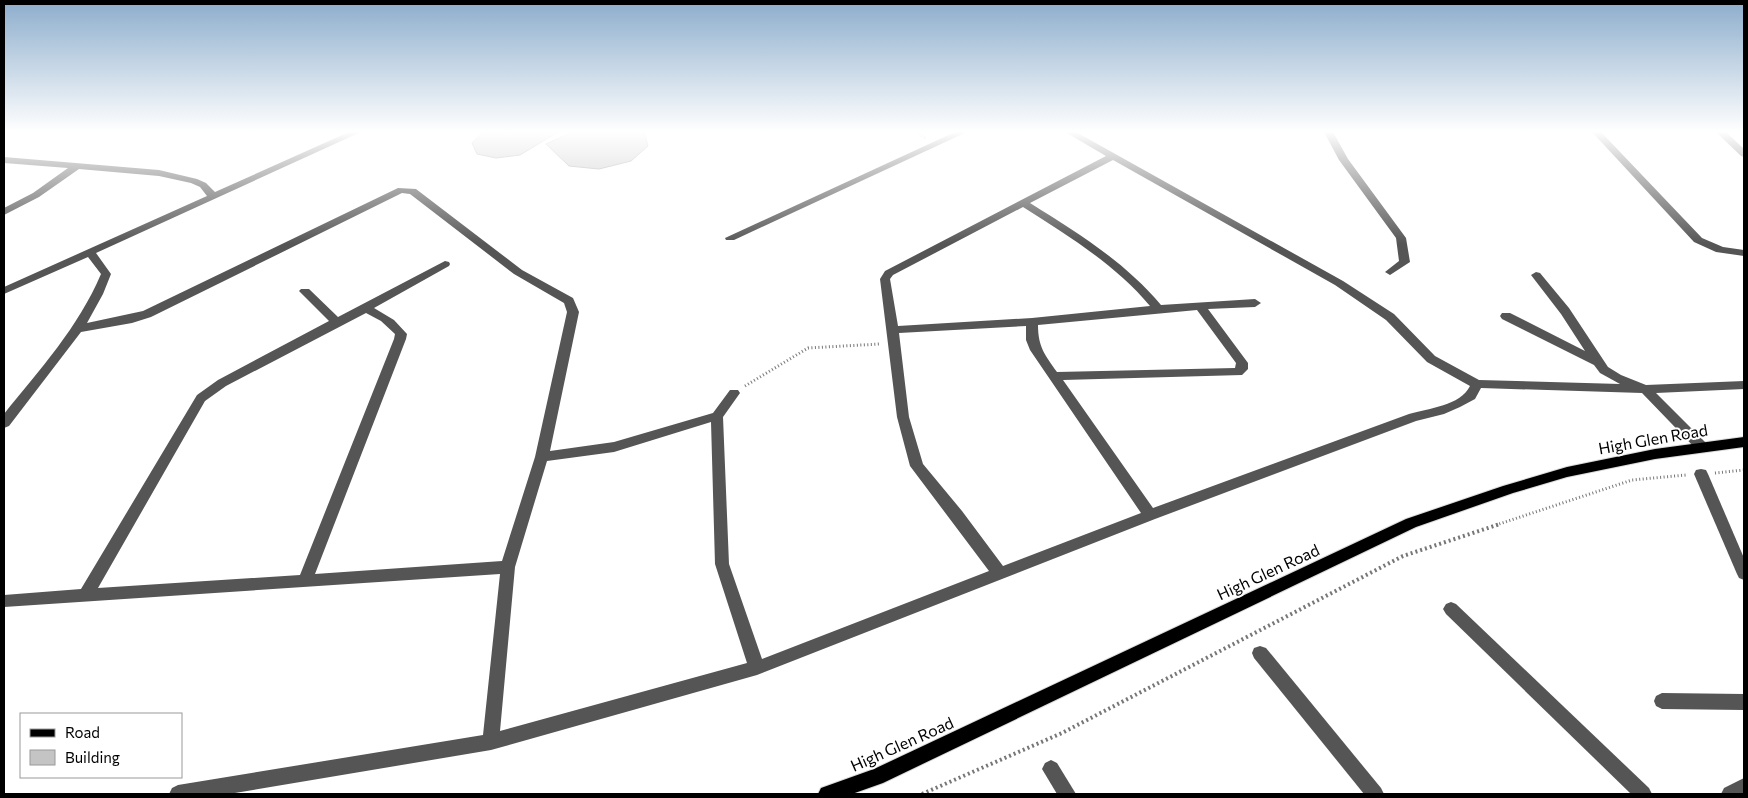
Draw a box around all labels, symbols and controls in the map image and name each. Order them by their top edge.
street label: High Glen Road [1597,420,1709,457]
street label: High Glen Road [1214,540,1322,604]
street label: High Glen Road [847,712,956,775]
legend [20,713,182,778]
text: Road [65,723,100,741]
text: Building [65,748,120,766]

